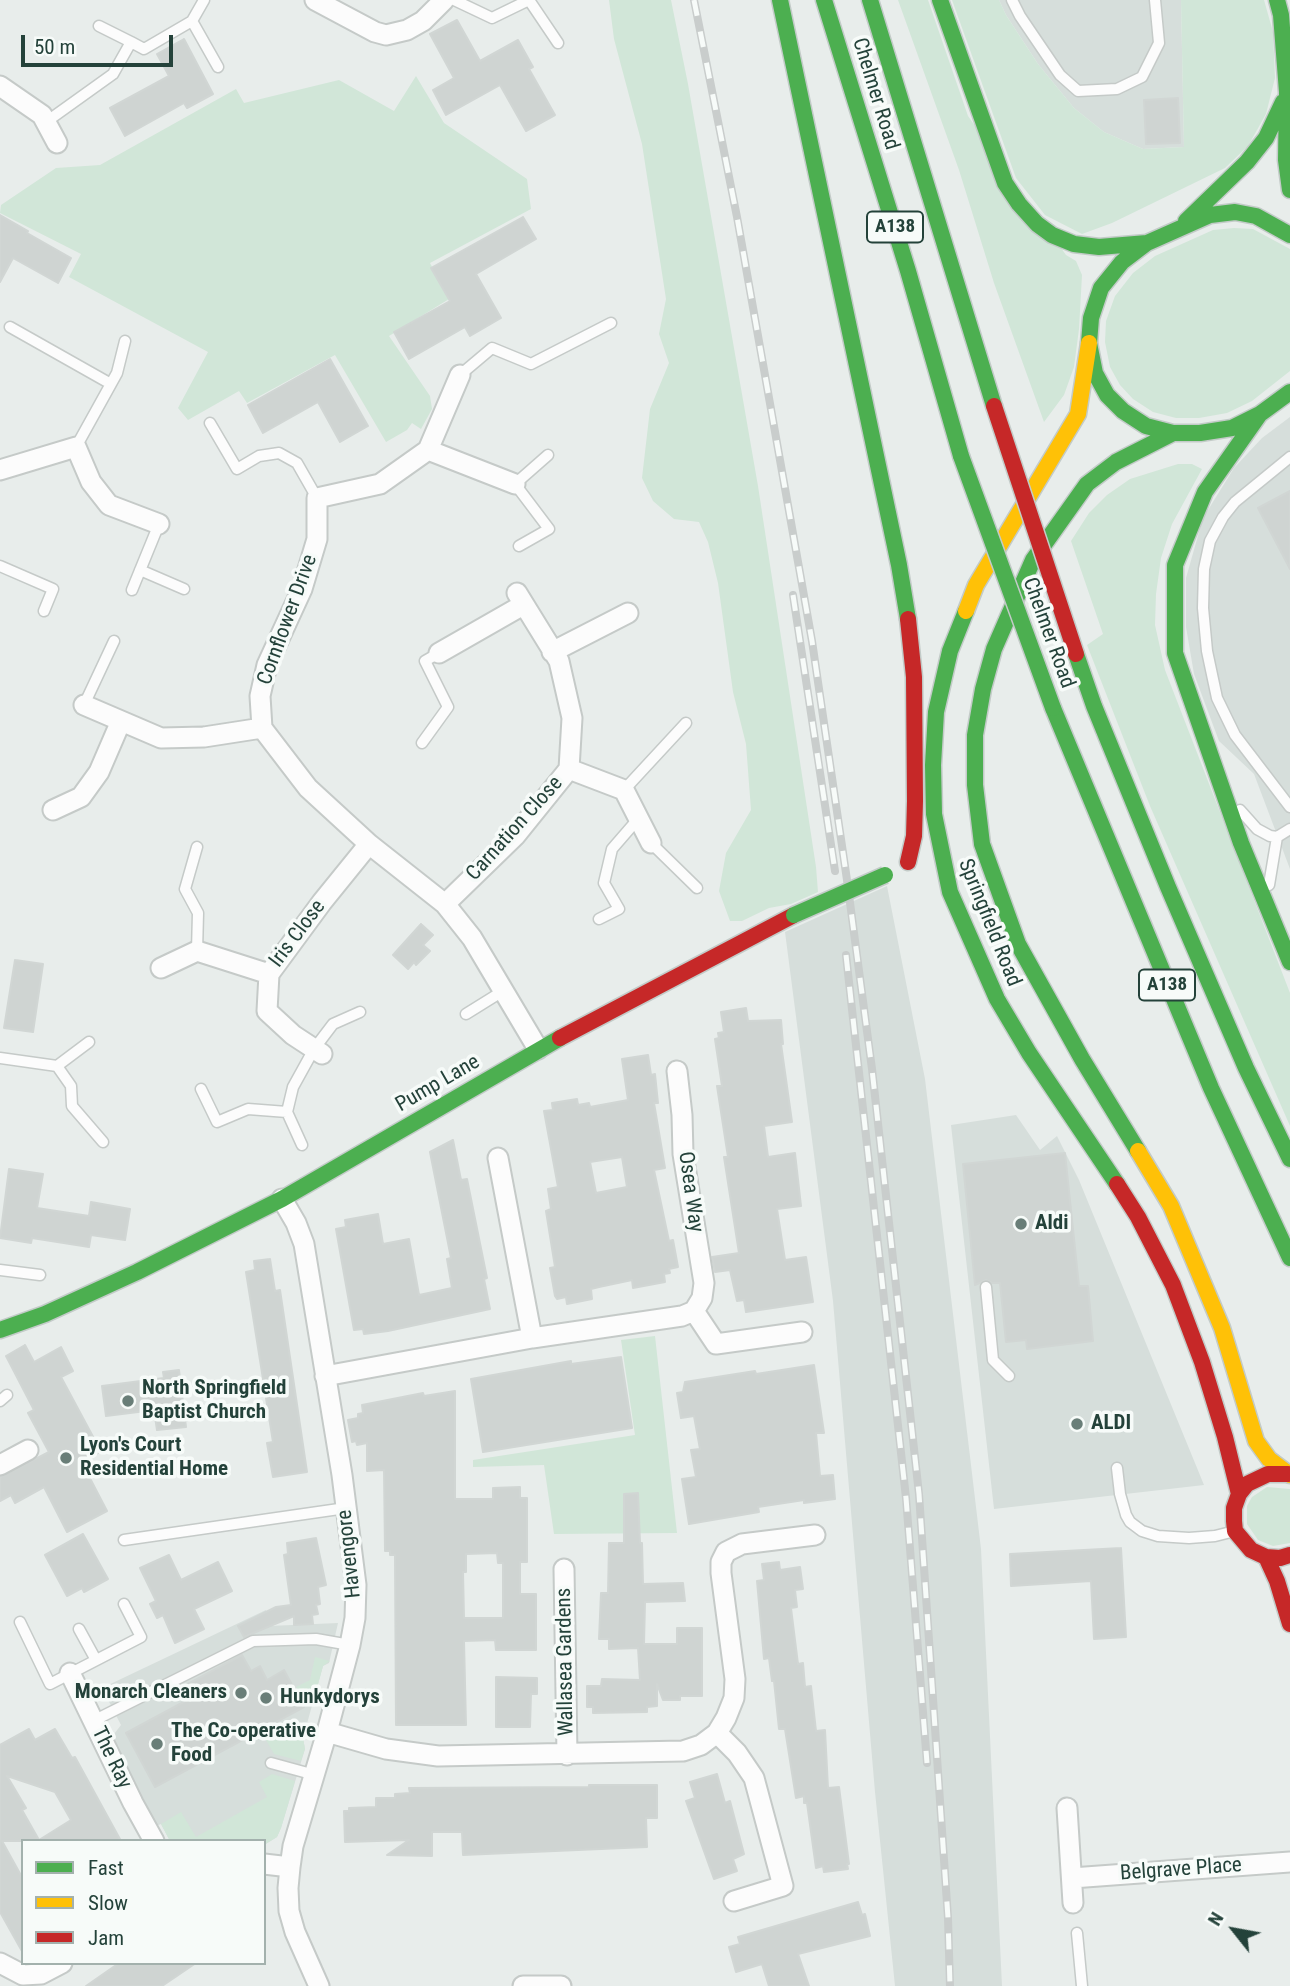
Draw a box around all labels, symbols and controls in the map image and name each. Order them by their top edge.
scale bar [24,21,177,65]
text: 50 m [34,35,75,59]
street label: Chelmer Road [846,35,904,153]
road number: A138 [867,212,923,243]
street label: Cornflower Drive [253,551,323,689]
street label: Chelmer Road [1016,574,1080,692]
street label: Carnation Close [462,772,568,886]
street label: Springfield Road [952,856,1026,990]
street label: Iris Close [265,895,331,973]
road number: A138 [1139,970,1195,1001]
street label: Pump Lane [391,1050,485,1118]
street label: Osea Way [672,1150,708,1234]
place label: Aldi [1035,1211,1069,1237]
marker: Aldi [1013,1216,1029,1232]
place label: North Springfield Baptist Church [142,1376,286,1426]
marker: North Springfield Baptist Church [120,1393,136,1409]
place label: ALDI [1091,1411,1131,1437]
marker: ALDI [1069,1416,1085,1432]
place label: Lyon's Court Residential Home [80,1433,228,1483]
marker: Lyon's Court Residential Home [58,1450,74,1466]
street label: Havengore [333,1509,367,1599]
street label: Wallasea Gardens [552,1588,580,1736]
place label: Monarch Cleaners [75,1680,227,1706]
marker: Monarch Cleaners [233,1685,249,1701]
place label: Hunkydorys [280,1685,380,1711]
marker: Hunkydorys [258,1690,274,1706]
place label: The Co-operative Food [171,1719,316,1769]
street label: The Ray [85,1723,137,1793]
marker: The Co-operative Food [149,1736,165,1752]
legend [21,1839,266,1965]
street label: Belgrave Place [1119,1853,1243,1887]
text: Fast [88,1856,124,1880]
text: Slow [88,1891,128,1915]
north arrow [1199,1895,1269,1965]
text: N [1203,1908,1228,1930]
text: Jam [88,1926,124,1950]

